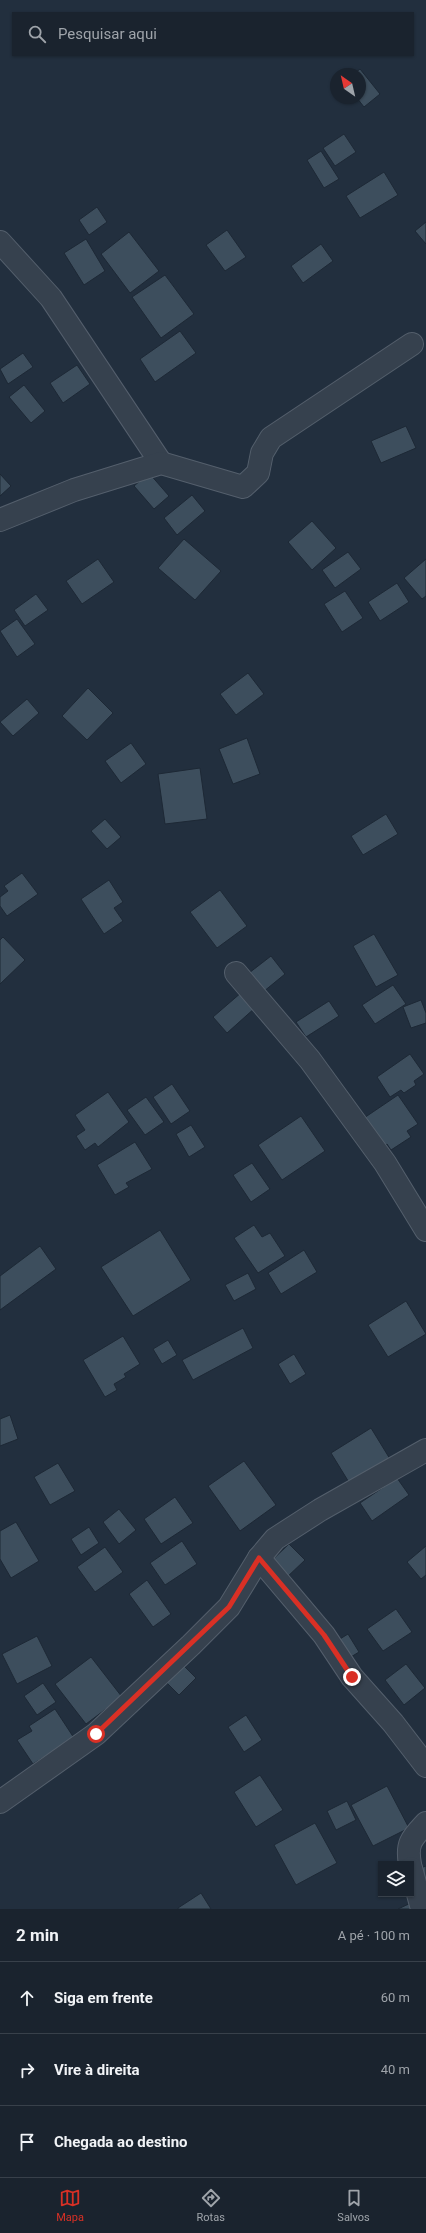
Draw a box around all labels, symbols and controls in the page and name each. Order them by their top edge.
search box [12,12,414,56]
icon: search [26,23,48,45]
text: Pesquisar aqui [58,25,157,43]
north arrow [330,68,366,104]
route end [343,1668,361,1686]
route start [87,1725,105,1743]
map controls [378,1861,414,1897]
button: layers [378,1861,414,1897]
text: 2 min [16,1925,59,1945]
text: A pé · 100 m [338,1928,410,1943]
icon: ahead [16,1987,38,2009]
text: Siga em frente [54,1989,153,2007]
text: 60 m [381,1990,410,2005]
icon: right [16,2059,38,2081]
text: Vire à direita [54,2061,140,2079]
text: 40 m [381,2062,410,2077]
icon: arrive [16,2131,38,2153]
text: Chegada ao destino [54,2133,188,2151]
tab: Mapa [56,2187,84,2224]
tab: Rotas [197,2187,225,2224]
tab: Salvos [337,2187,370,2224]

